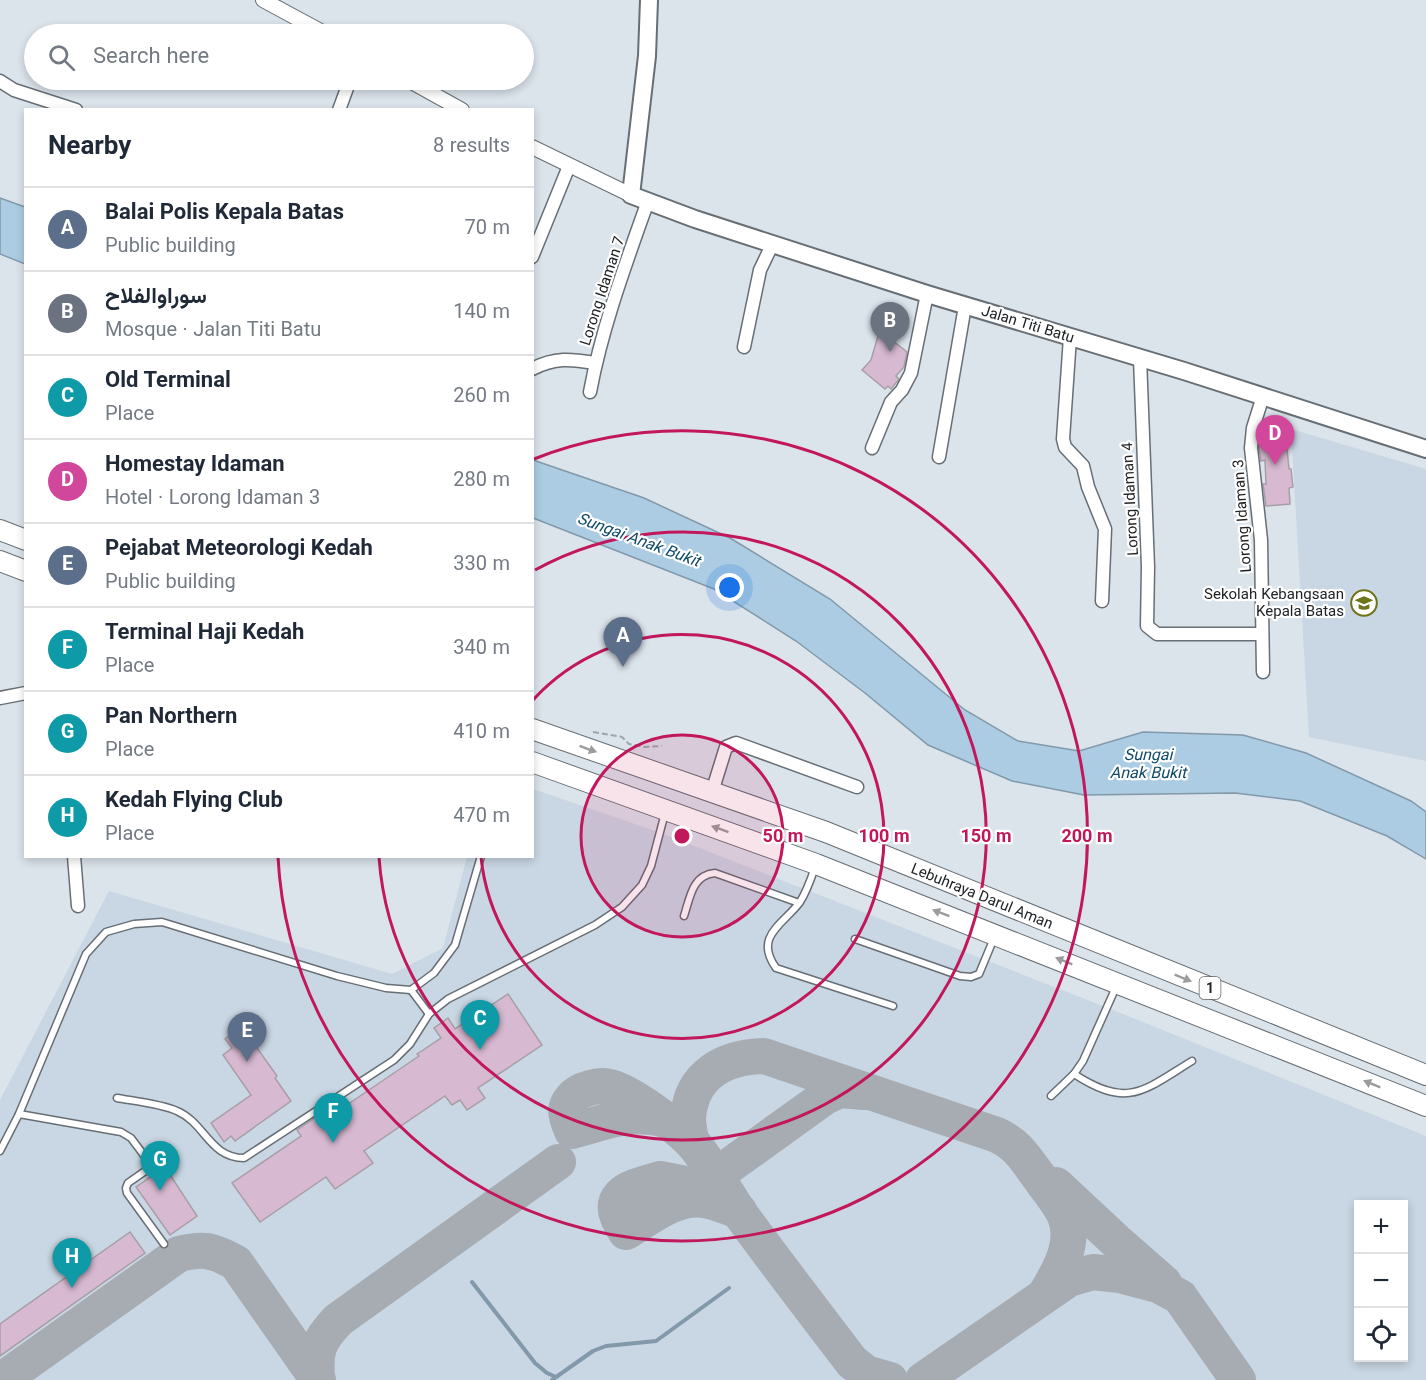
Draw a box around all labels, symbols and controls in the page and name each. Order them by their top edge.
search box [24,24,534,90]
text: Search here [93,40,209,75]
icon: search [45,41,78,74]
text: Nearby [48,127,131,168]
text: 8 results [433,131,510,163]
text: Balai Polis Kepala Batas [105,196,344,231]
text: A [61,213,74,245]
text: 70 m [465,213,510,245]
text: Public building [105,231,236,263]
street label: Lorong Idaman 7 [575,234,632,349]
text: سوراوالفلاح [105,280,207,315]
text: B [61,297,74,329]
text: 140 m [453,297,510,329]
street label: Jalan Titi Batu [978,300,1077,350]
pin: B [870,302,910,352]
text: Mosque · Jalan Titi Batu [105,315,321,347]
text: Old Terminal [105,364,231,399]
text: C [61,381,74,413]
text: 260 m [453,381,510,413]
text: Place [105,399,154,431]
pin: D [1256,416,1294,465]
street label: Lorong Idaman 4 [1117,441,1146,556]
text: Homestay Idaman [105,448,285,483]
street label: Lorong Idaman 3 [1228,458,1259,573]
text: D [61,465,74,497]
text: 280 m [453,465,510,497]
text: Hotel · Lorong Idaman 3 [105,483,320,515]
water label: Sungai Anak Bukit [573,507,705,576]
text: Pejabat Meteorologi Kedah [105,532,373,567]
text: E [62,549,73,581]
text: 330 m [453,549,510,581]
text: Public building [105,567,236,599]
your location [715,573,744,602]
place label: Sekolah Kebangsaan Kepala Batas [1204,584,1344,624]
school or university icon: Sekolah Kebangsaan Kepala Batas [1349,588,1379,618]
text: Terminal Haji Kedah [105,616,304,651]
pin: A [604,618,642,667]
text: F [62,633,73,665]
text: 340 m [453,633,510,665]
text: Place [105,651,154,683]
text: Pan Northern [105,700,237,735]
text: G [61,717,74,749]
text: 410 m [453,717,510,749]
text: Place [105,735,154,767]
one-way arrow [579,744,597,754]
water label: Sungai Anak Bukit [1110,744,1188,787]
text: Kedah Flying Club [105,784,283,819]
text: H [60,801,75,833]
text: 470 m [453,801,510,833]
text: Place [105,819,154,851]
one-way arrow [710,823,728,833]
text: 50 m [763,824,803,852]
text: 100 m [858,824,910,852]
text: 150 m [960,824,1012,852]
text: 200 m [1061,824,1113,852]
centre of rings [672,826,692,846]
street label: Lebuhraya Darul Aman [907,858,1056,936]
one-way arrow [932,907,950,917]
one-way arrow [1054,956,1072,966]
one-way arrow [1174,973,1192,983]
road number: 1 [1200,977,1220,999]
pin: C [460,1000,500,1050]
pin: E [228,1012,266,1062]
one-way arrow [1362,1079,1380,1089]
pin: F [314,1094,352,1143]
pin: G [140,1142,180,1191]
map controls [1354,1200,1408,1362]
button: + [1354,1200,1408,1254]
pin: H [52,1238,92,1288]
button: − [1354,1254,1408,1308]
button: locate [1354,1308,1408,1362]

